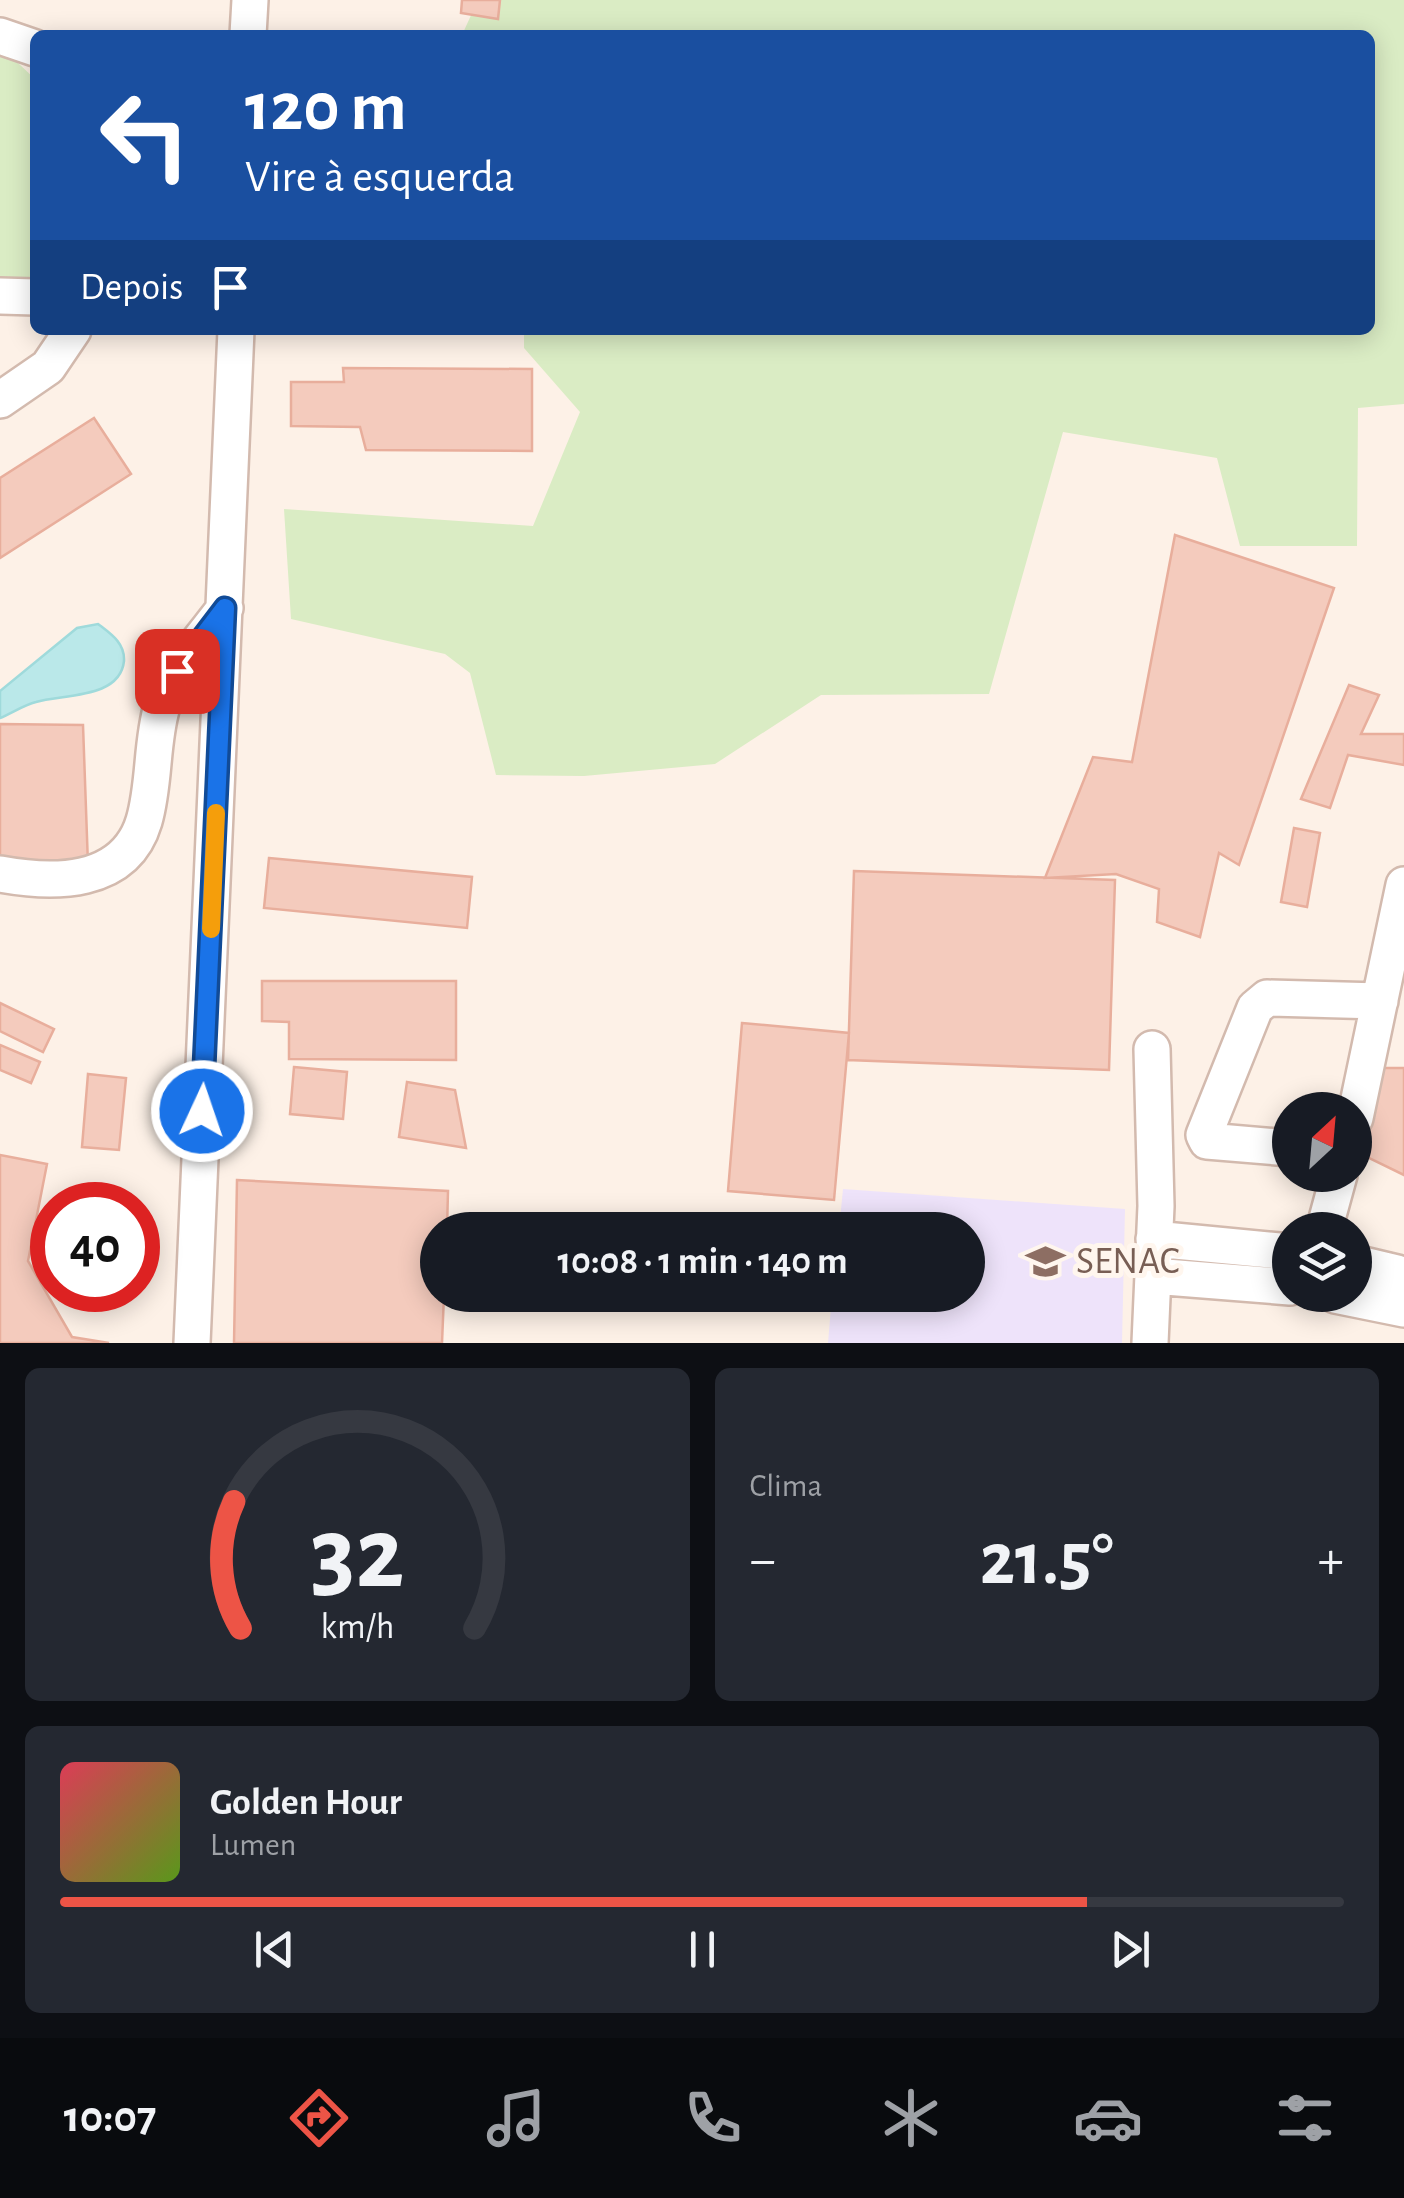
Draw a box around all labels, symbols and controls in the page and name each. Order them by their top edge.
icon: left [80,70,210,200]
text: 120 m [245,73,407,143]
text: Vire à esquerda [245,155,515,200]
icon: arrive [203,260,258,315]
text: Depois [80,269,183,307]
pin [135,629,220,714]
icon: arrive [150,644,205,699]
position arrow [150,1059,254,1163]
north arrow [1272,1092,1372,1192]
map controls [1272,1092,1372,1312]
speed limit sign: 40 [30,1182,160,1312]
button: layers [1272,1212,1372,1312]
school or university icon: SENAC [1025,1241,1067,1283]
text: 10:08 · 1 min · 140 m [557,1243,848,1281]
place label: SENAC [1076,1243,1179,1281]
text: Clima [750,1470,822,1502]
text: 32 [310,1503,404,1607]
text: 21.5° [980,1523,1114,1598]
text: − [750,1533,776,1588]
text: + [1318,1533,1344,1588]
text: km/h [320,1609,394,1645]
text: Golden Hour [210,1784,402,1822]
text: Lumen [210,1829,296,1861]
icon: previous [247,1922,302,1977]
icon: pause [675,1922,730,1977]
icon: next [1103,1922,1158,1977]
icon: directions [284,2083,354,2153]
icon: music [481,2083,551,2153]
icon: phone [678,2083,748,2153]
icon: climate [876,2083,946,2153]
icon: car [1073,2083,1143,2153]
icon: filters [1270,2083,1340,2153]
text: 10:07 [64,2095,156,2140]

